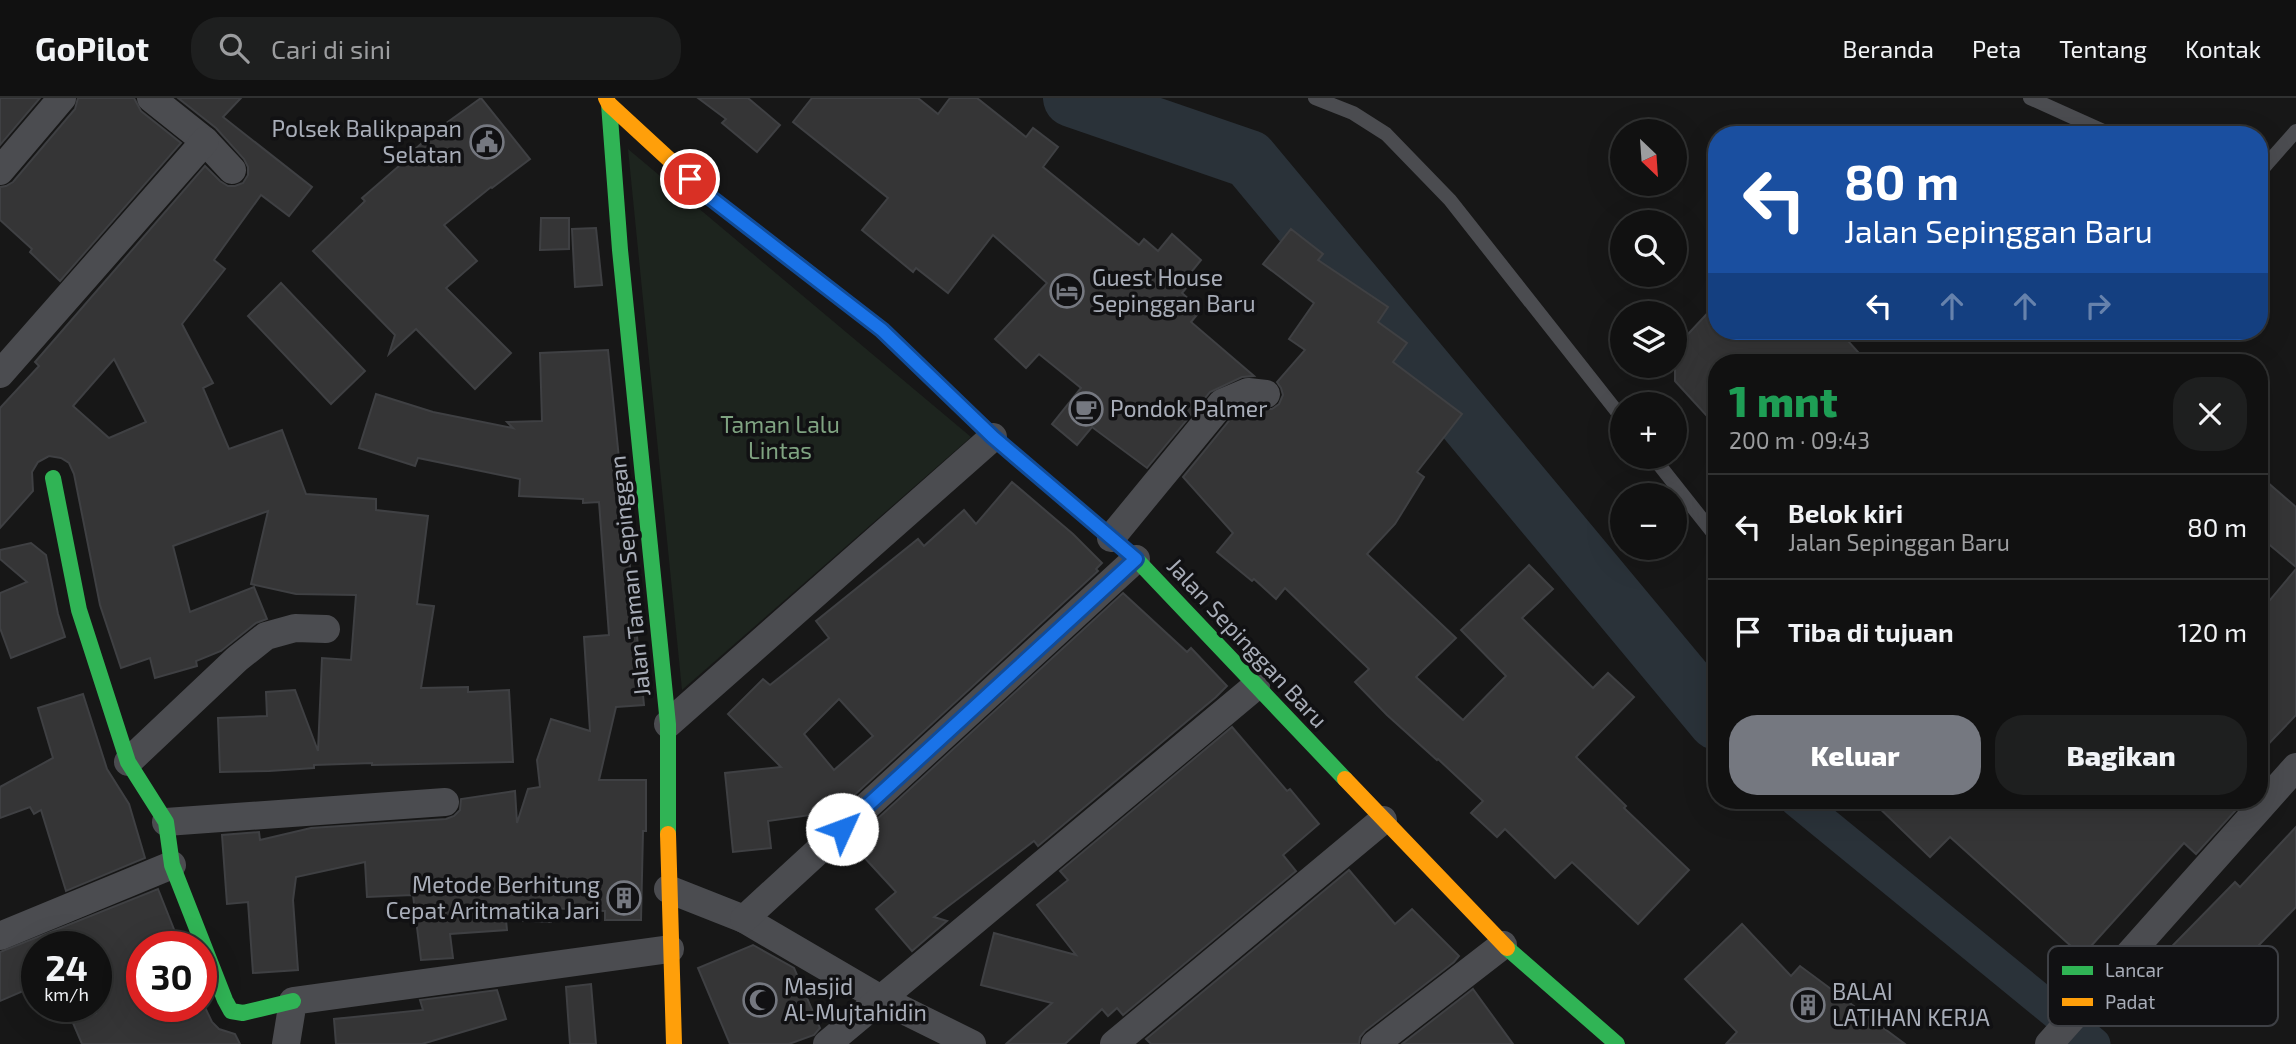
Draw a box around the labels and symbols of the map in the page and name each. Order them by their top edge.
place label: Polsek Balikpapan Selatan [272,114,462,168]
north arrow [1610,119,1687,196]
public building icon: Polsek Balikpapan Selatan [468,123,506,161]
pin [660,149,720,209]
place label: Guest House Sepinggan Baru [1092,263,1256,317]
hotel icon: Guest House Sepinggan Baru [1048,272,1086,310]
cafe icon: Pondok Palmer [1067,390,1105,428]
place label: Pondok Palmer [1110,394,1267,422]
park label: Taman Lalu Lintas [720,410,840,464]
street label: Jalan Taman Sepinggan [602,454,656,698]
street label: Jalan Sepinggan Baru [1162,552,1334,733]
position arrow [805,792,879,866]
place label: Metode Berhitung Cepat Aritmatika Jari [386,870,600,924]
building icon: Metode Berhitung Cepat Aritmatika Jari [605,879,643,917]
speed limit sign: 30 [126,931,217,1022]
legend [2048,946,2278,1026]
text: Lancar [2105,958,2164,981]
place label: Masjid Al-Mujtahidin [784,972,927,1026]
place label: BALAI LATIHAN KERJA [1832,977,1991,1031]
mosque icon: Masjid Al-Mujtahidin [741,981,779,1019]
building icon: BALAI LATIHAN KERJA [1789,986,1827,1024]
text: Padat [2105,990,2155,1013]

